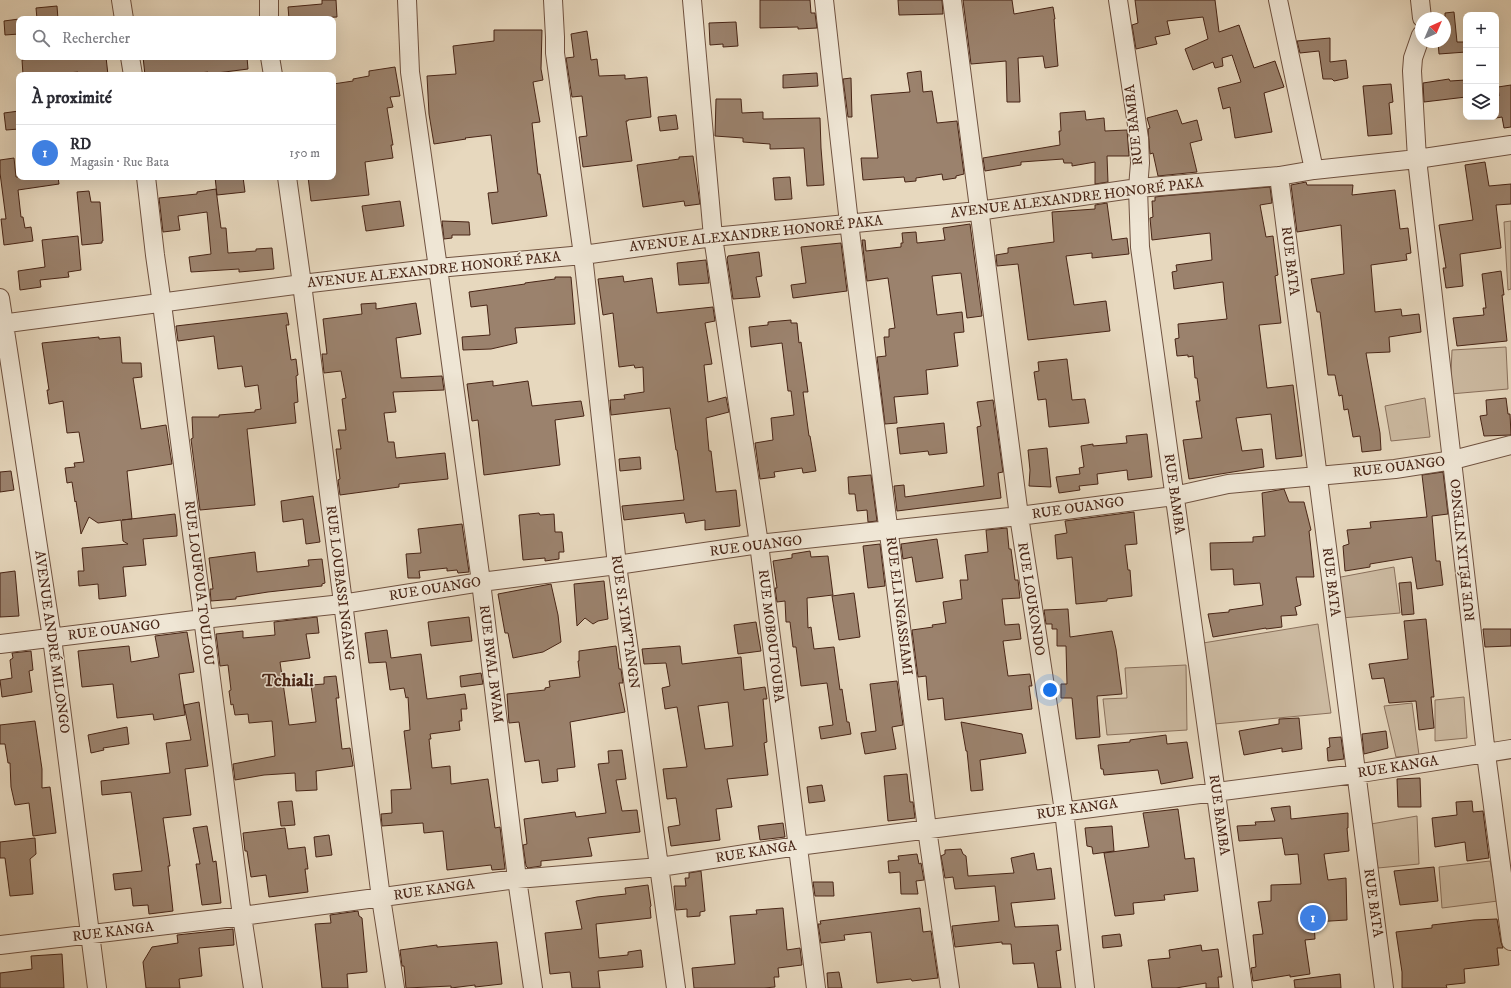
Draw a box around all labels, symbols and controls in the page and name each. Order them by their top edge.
north arrow [1415,12,1451,48]
map controls [1463,12,1499,120]
button: + [1463,12,1499,48]
search box [16,16,336,60]
icon: search [30,27,52,49]
text: Rechercher [62,29,130,48]
button: − [1463,48,1499,84]
street label: RUE BAMBA [1121,83,1147,166]
button: layers [1463,84,1499,120]
text: À proximité [32,87,112,109]
text: RD [70,135,91,154]
text: 1 [43,145,47,161]
text: 150 m [289,145,320,161]
text: Magasin · Rue Bata [70,154,169,170]
street label: AVENUE ALEXANDRE HONORÉ PAKA [950,173,1206,222]
street label: AVENUE ALEXANDRE HONORÉ PAKA [628,212,885,256]
street label: RUE BATA [1277,225,1303,298]
street label: AVENUE ALEXANDRE HONORÉ PAKA [306,248,563,292]
street label: RUE OUANGO [1352,452,1446,482]
street label: RUE BAMBA [1159,453,1189,537]
street label: RUE FÉLIX NTENGO [1447,478,1479,622]
street label: RUE OUANGO [1031,493,1125,523]
street label: RUE LOUFOUA TOULOU [180,499,218,667]
street label: RUE LOUBASSI NGANG [322,504,358,662]
street label: RUE OUANGO [709,531,803,561]
street label: RUE ELI NGASSIAMI [882,536,916,677]
street label: RUE LOUKONDO [1013,541,1049,657]
street label: RUE BATA [1318,546,1344,619]
street label: AVENUE ANDRÉ MILONGO [30,549,74,735]
street label: RUE SI-YIM'TANGN [607,554,643,690]
street label: RUE MOBOUTOUBA [754,568,788,705]
street label: RUE OUANGO [388,573,482,605]
street label: RUE BWAL BWAM [475,604,507,724]
street label: RUE OUANGO [67,615,161,645]
district label: Tchiali [261,670,314,692]
your location [1040,680,1060,700]
street label: RUE KANGA [1356,752,1441,782]
street label: RUE BAMBA [1204,774,1234,858]
street label: RUE KANGA [1035,794,1120,824]
street label: RUE KANGA [714,837,799,867]
street label: RUE BATA [1359,867,1387,940]
street label: RUE KANGA [392,875,477,905]
pin: 1 [1300,903,1326,933]
street label: RUE KANGA [71,918,156,946]

